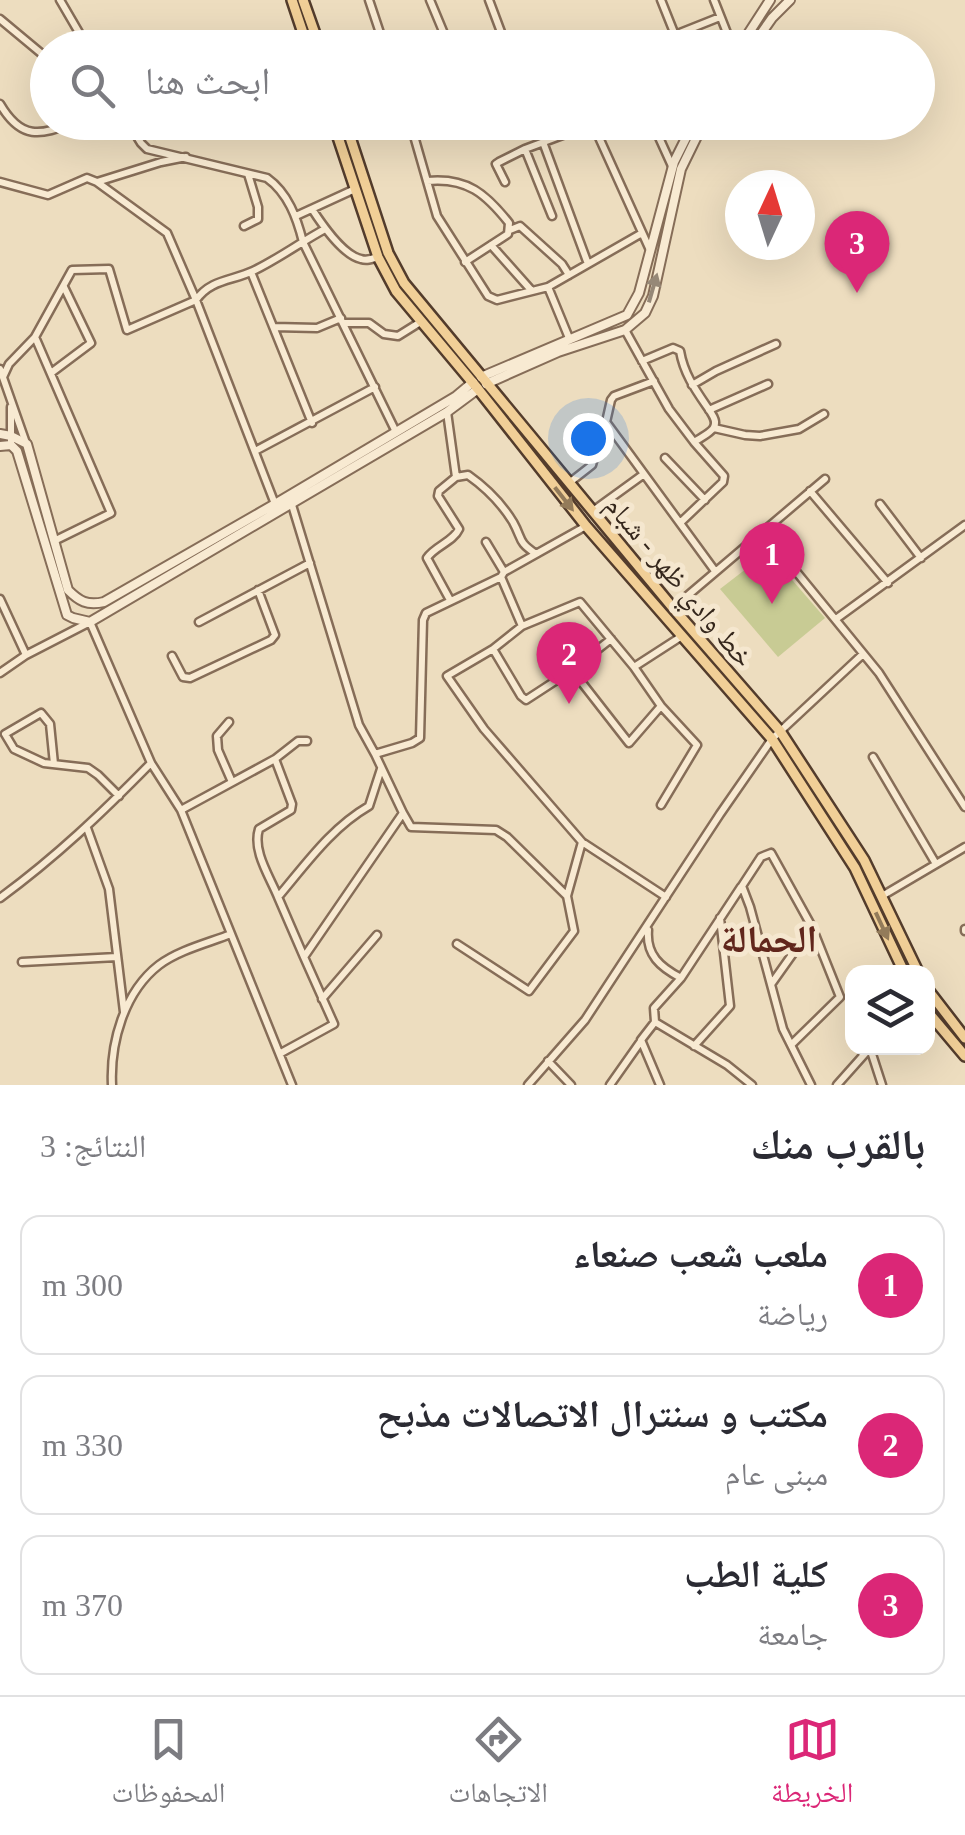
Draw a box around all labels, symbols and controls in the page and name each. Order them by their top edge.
search box [30,30,935,140]
icon: search [65,58,120,113]
text: ابحث هنا [145,60,270,102]
north arrow [725,170,815,260]
pin: 3 [824,210,890,293]
one-way arrow [646,272,662,303]
your location [563,413,614,464]
one-way arrow [553,486,574,511]
street label: خط وادي ظهر - شبام [594,490,760,678]
pin: 1 [740,522,804,604]
pin: 2 [536,622,602,704]
one-way arrow [874,912,891,941]
district label: الحمالة [721,918,817,960]
map controls [845,965,935,1055]
button: layers [845,965,935,1055]
text: بالقرب منك [751,1122,925,1168]
text: النتائج: 3 [40,1128,146,1164]
text: ملعب شعب صنعاء [573,1233,828,1275]
text: 300 m [42,1267,123,1303]
text: 1 [883,1267,899,1303]
text: رياضة [757,1296,828,1332]
text: مكتب و سنترال الاتصالات مذبح [377,1393,828,1435]
text: 330 m [42,1427,123,1463]
text: 2 [883,1427,899,1463]
text: مبنى عام [725,1456,828,1492]
text: كلية الطب [684,1553,828,1595]
text: 370 m [42,1587,123,1623]
text: 3 [883,1587,899,1623]
text: جامعة [757,1616,828,1652]
tab: المحفوظات [112,1712,225,1820]
tab: الاتجاهات [449,1712,548,1820]
tab: الخريطة [771,1712,853,1820]

